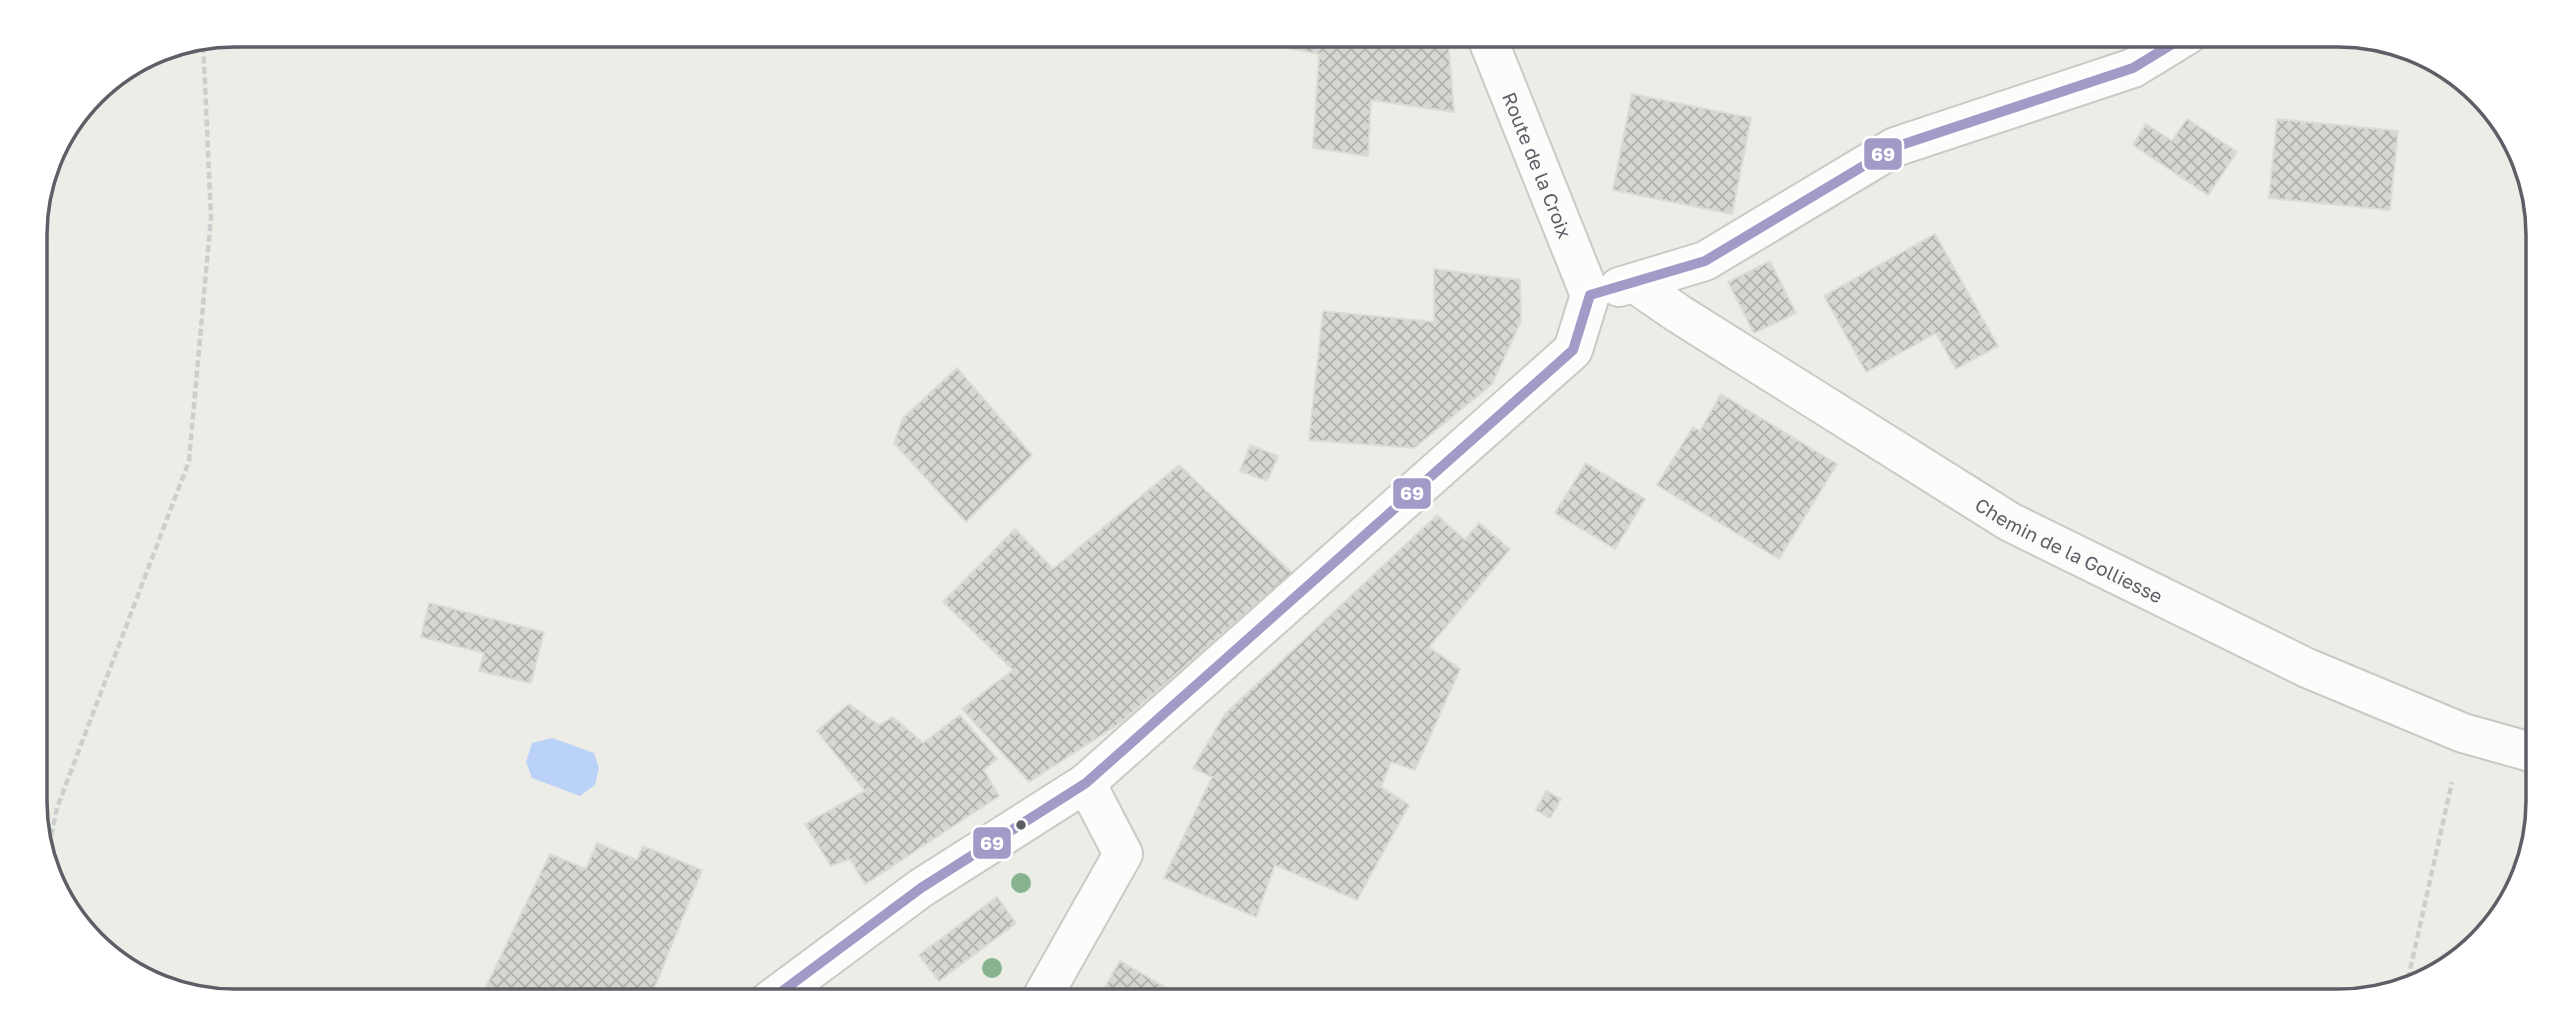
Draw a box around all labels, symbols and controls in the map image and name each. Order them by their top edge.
street label: Route de la Croix [1498,89,1578,241]
line badge: 69 [1863,137,1903,171]
text: 69 [1871,142,1895,165]
line badge: 69 [1392,477,1432,510]
text: 69 [1400,481,1424,504]
street label: Chemin de la Golliesse [1971,492,2167,607]
unlabelled marker [1014,818,1028,832]
line badge: 69 [972,826,1012,860]
text: 69 [980,831,1004,854]

